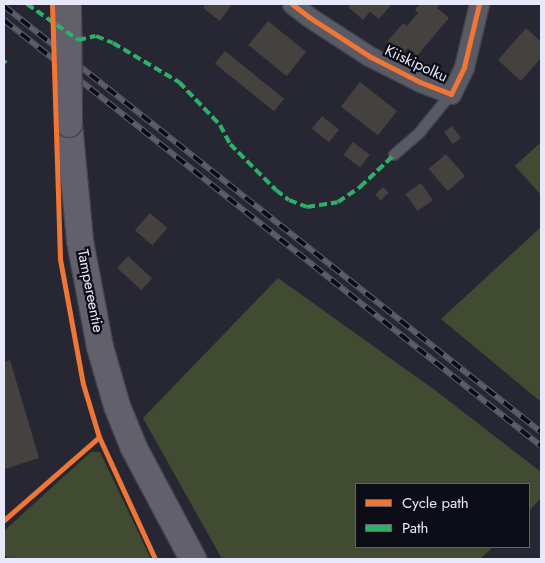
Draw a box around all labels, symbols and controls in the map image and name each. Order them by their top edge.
street label: Kiiskipolku [382,42,450,86]
street label: Tampereentie [73,248,107,334]
legend [355,483,530,548]
text: Cycle path [402,492,469,514]
text: Path [402,517,428,539]

